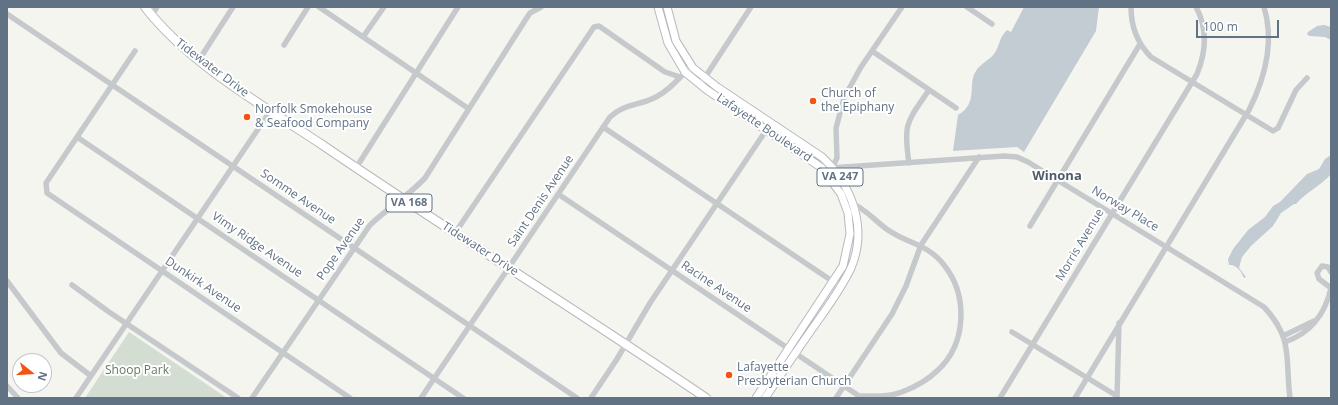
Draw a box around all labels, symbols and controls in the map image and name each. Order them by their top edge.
scale bar [1198,12,1281,38]
text: 100 m [1203,18,1238,35]
street label: Tidewater Drive [172,36,252,100]
place label: Church of the Epiphany [821,87,894,115]
street label: Lafayette Boulevard [714,91,814,165]
marker: Church of the Epiphany [808,96,818,106]
place label: Norfolk Smokehouse & Seafood Company [255,103,372,131]
marker: Norfolk Smokehouse & Seafood Company [242,112,252,122]
street label: Saint Denis Avenue [505,152,577,250]
street label: Somme Avenue [258,167,338,227]
road number: VA 247 [817,168,863,186]
district label: Winona [1032,168,1082,184]
street label: Norway Place [1089,183,1161,235]
road number: VA 168 [386,194,432,212]
street label: Morris Avenue [1053,206,1107,284]
street label: Vimy Ridge Avenue [209,209,305,281]
street label: Pope Avenue [314,215,368,283]
street label: Tidewater Drive [439,219,521,279]
street label: Dunkirk Avenue [162,254,244,316]
street label: Racine Avenue [678,258,754,316]
north arrow [12,353,52,393]
place label: Lafayette Presbyterian Church [737,361,851,389]
park label: Shoop Park [105,364,169,378]
text: N [35,370,51,383]
marker: Lafayette Presbyterian Church [724,370,734,380]

